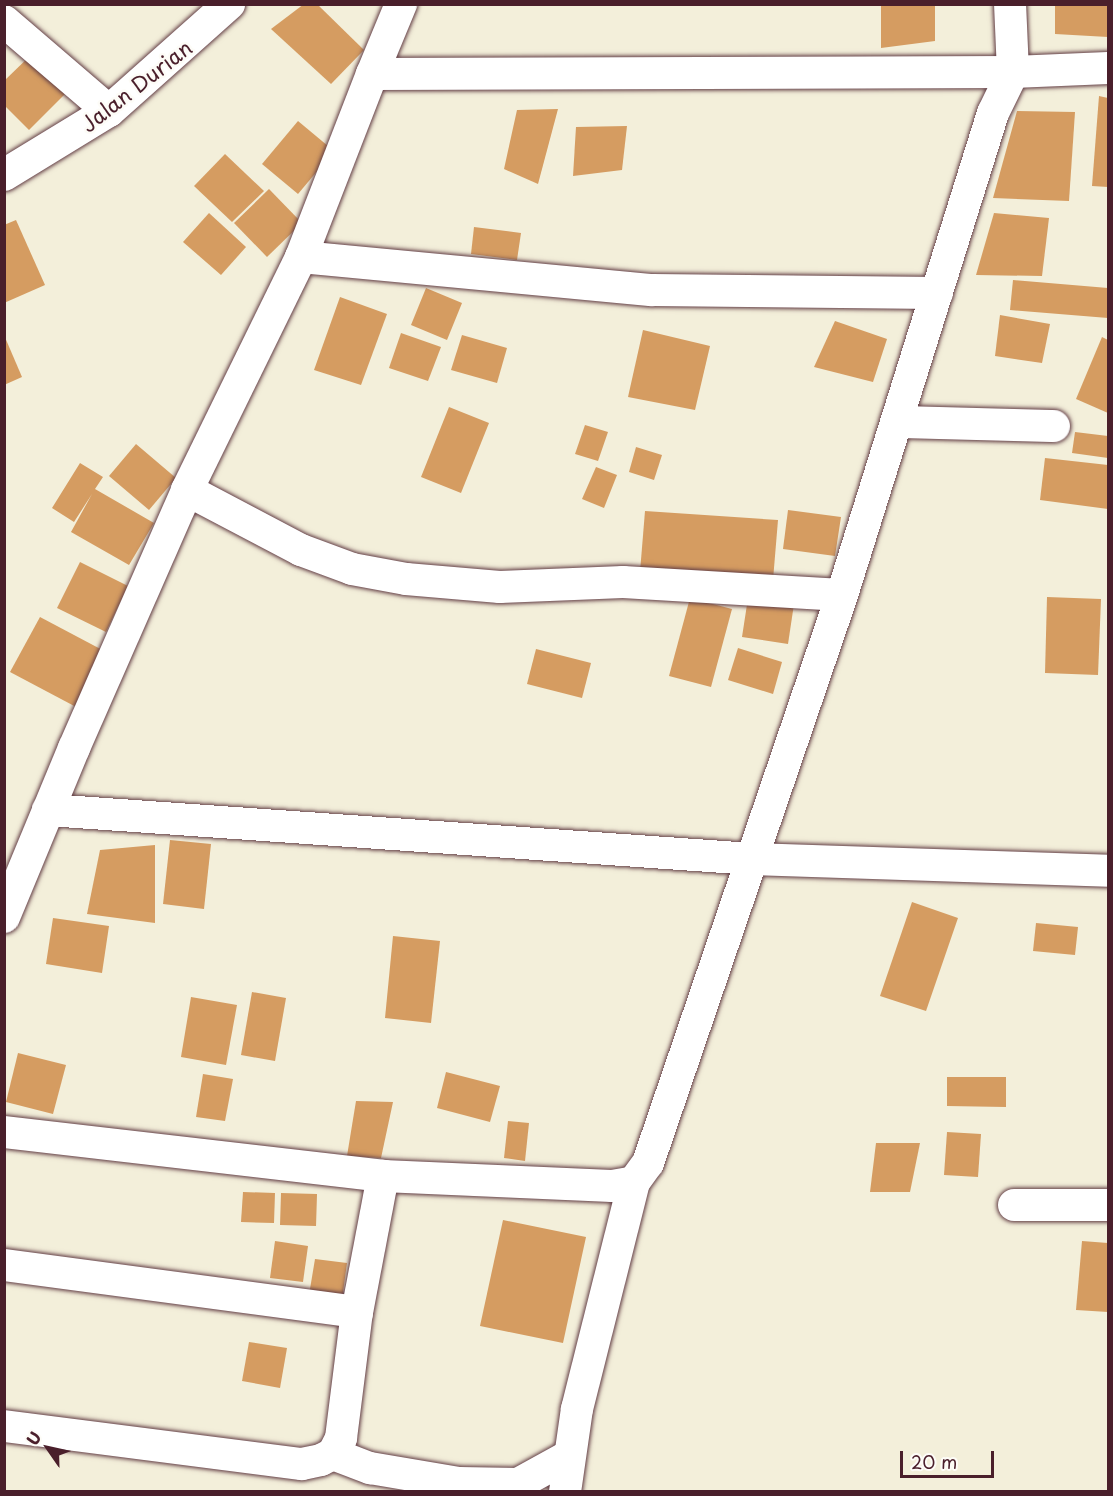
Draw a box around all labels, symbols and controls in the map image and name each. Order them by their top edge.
street label: Jalan Durian [75,34,197,136]
north arrow [18,1418,78,1478]
text: U [20,1426,46,1450]
scale bar [903,1439,998,1477]
text: 20 m [911,1448,957,1475]

